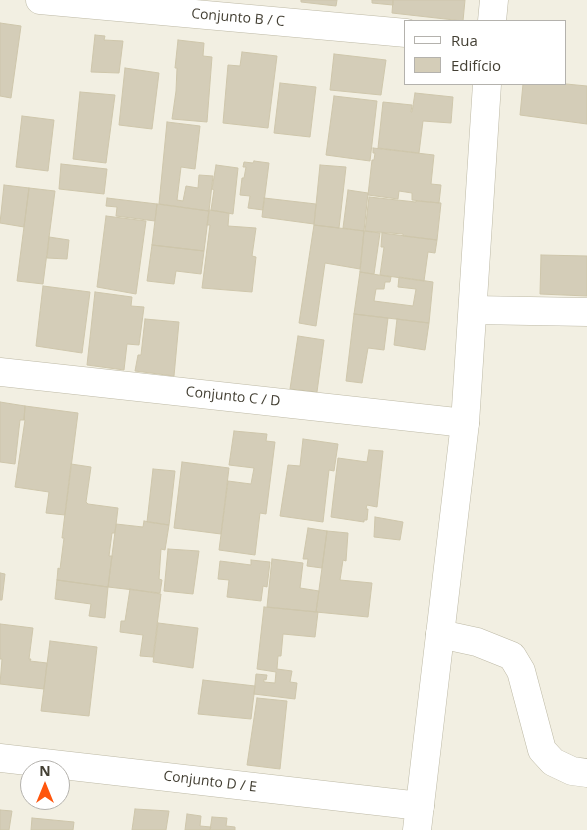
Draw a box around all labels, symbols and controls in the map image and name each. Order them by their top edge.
street label: Conjunto B / C [191,6,285,30]
legend [404,20,567,85]
text: Rua [451,30,478,50]
text: Edifício [451,55,501,75]
street label: Conjunto C / D [185,384,281,410]
north arrow [20,760,70,810]
text: N [39,761,51,780]
street label: Conjunto D / E [162,768,258,796]

